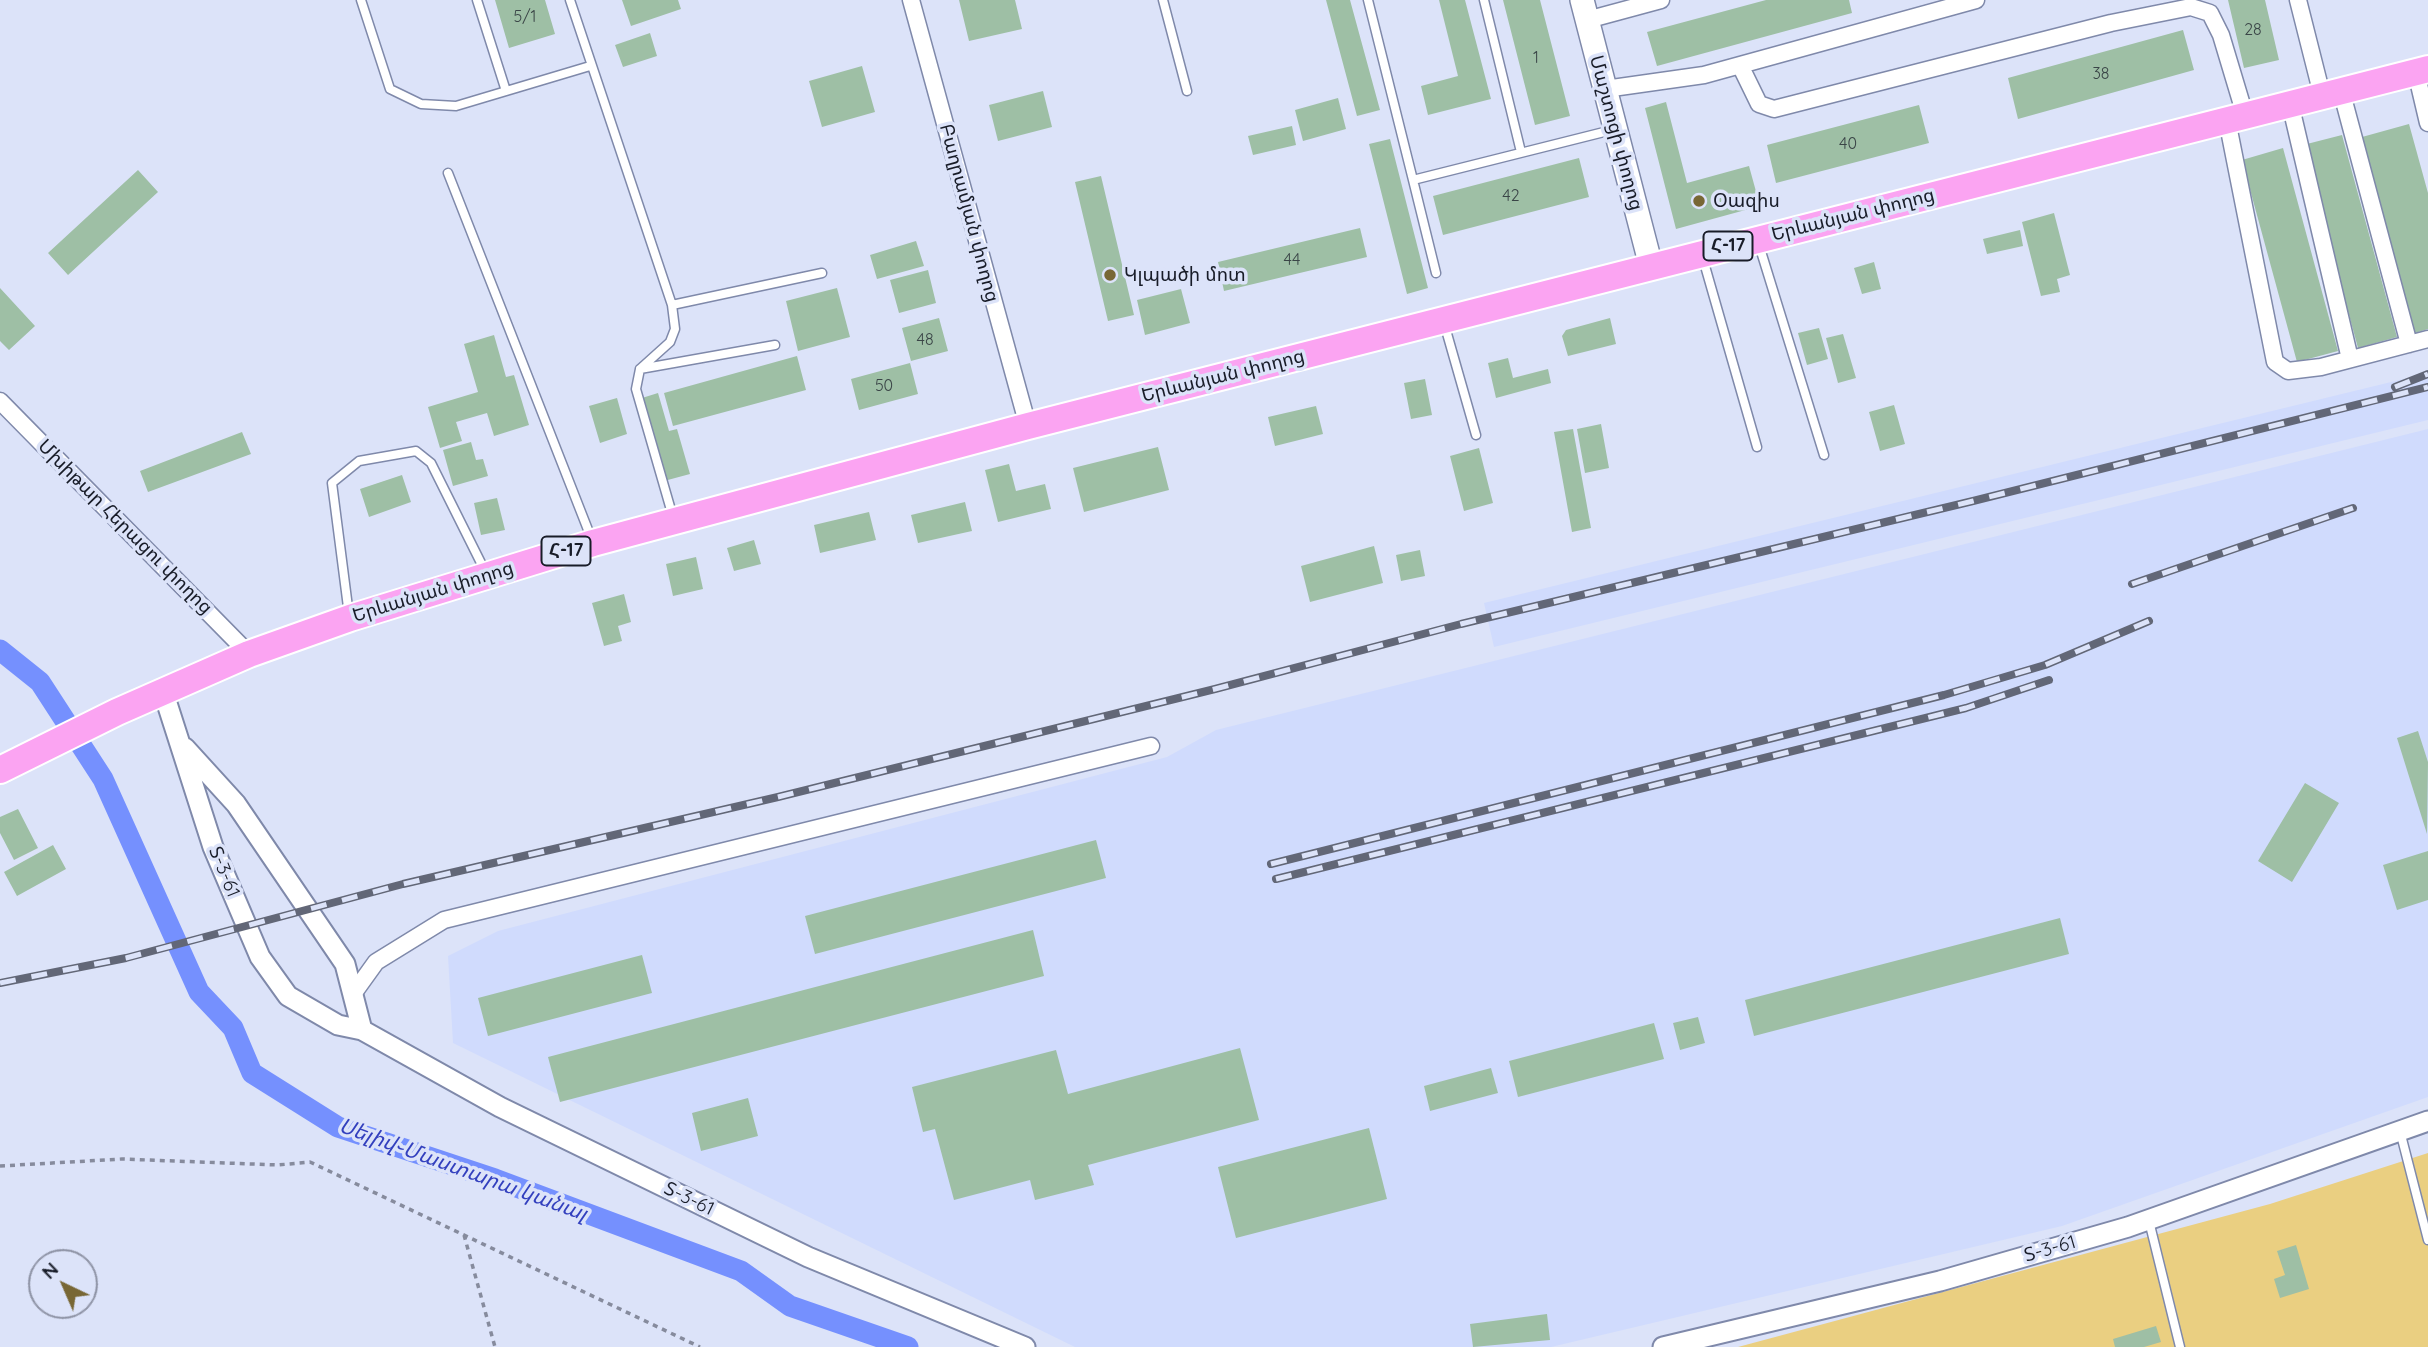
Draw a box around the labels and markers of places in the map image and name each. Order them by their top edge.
place label: Օազիս [1713,190,1780,212]
marker: Օազիս [1691,193,1707,209]
place label: Կլպածի մոտ [1124,264,1246,286]
marker: Կլպածի մոտ [1102,267,1118,283]

